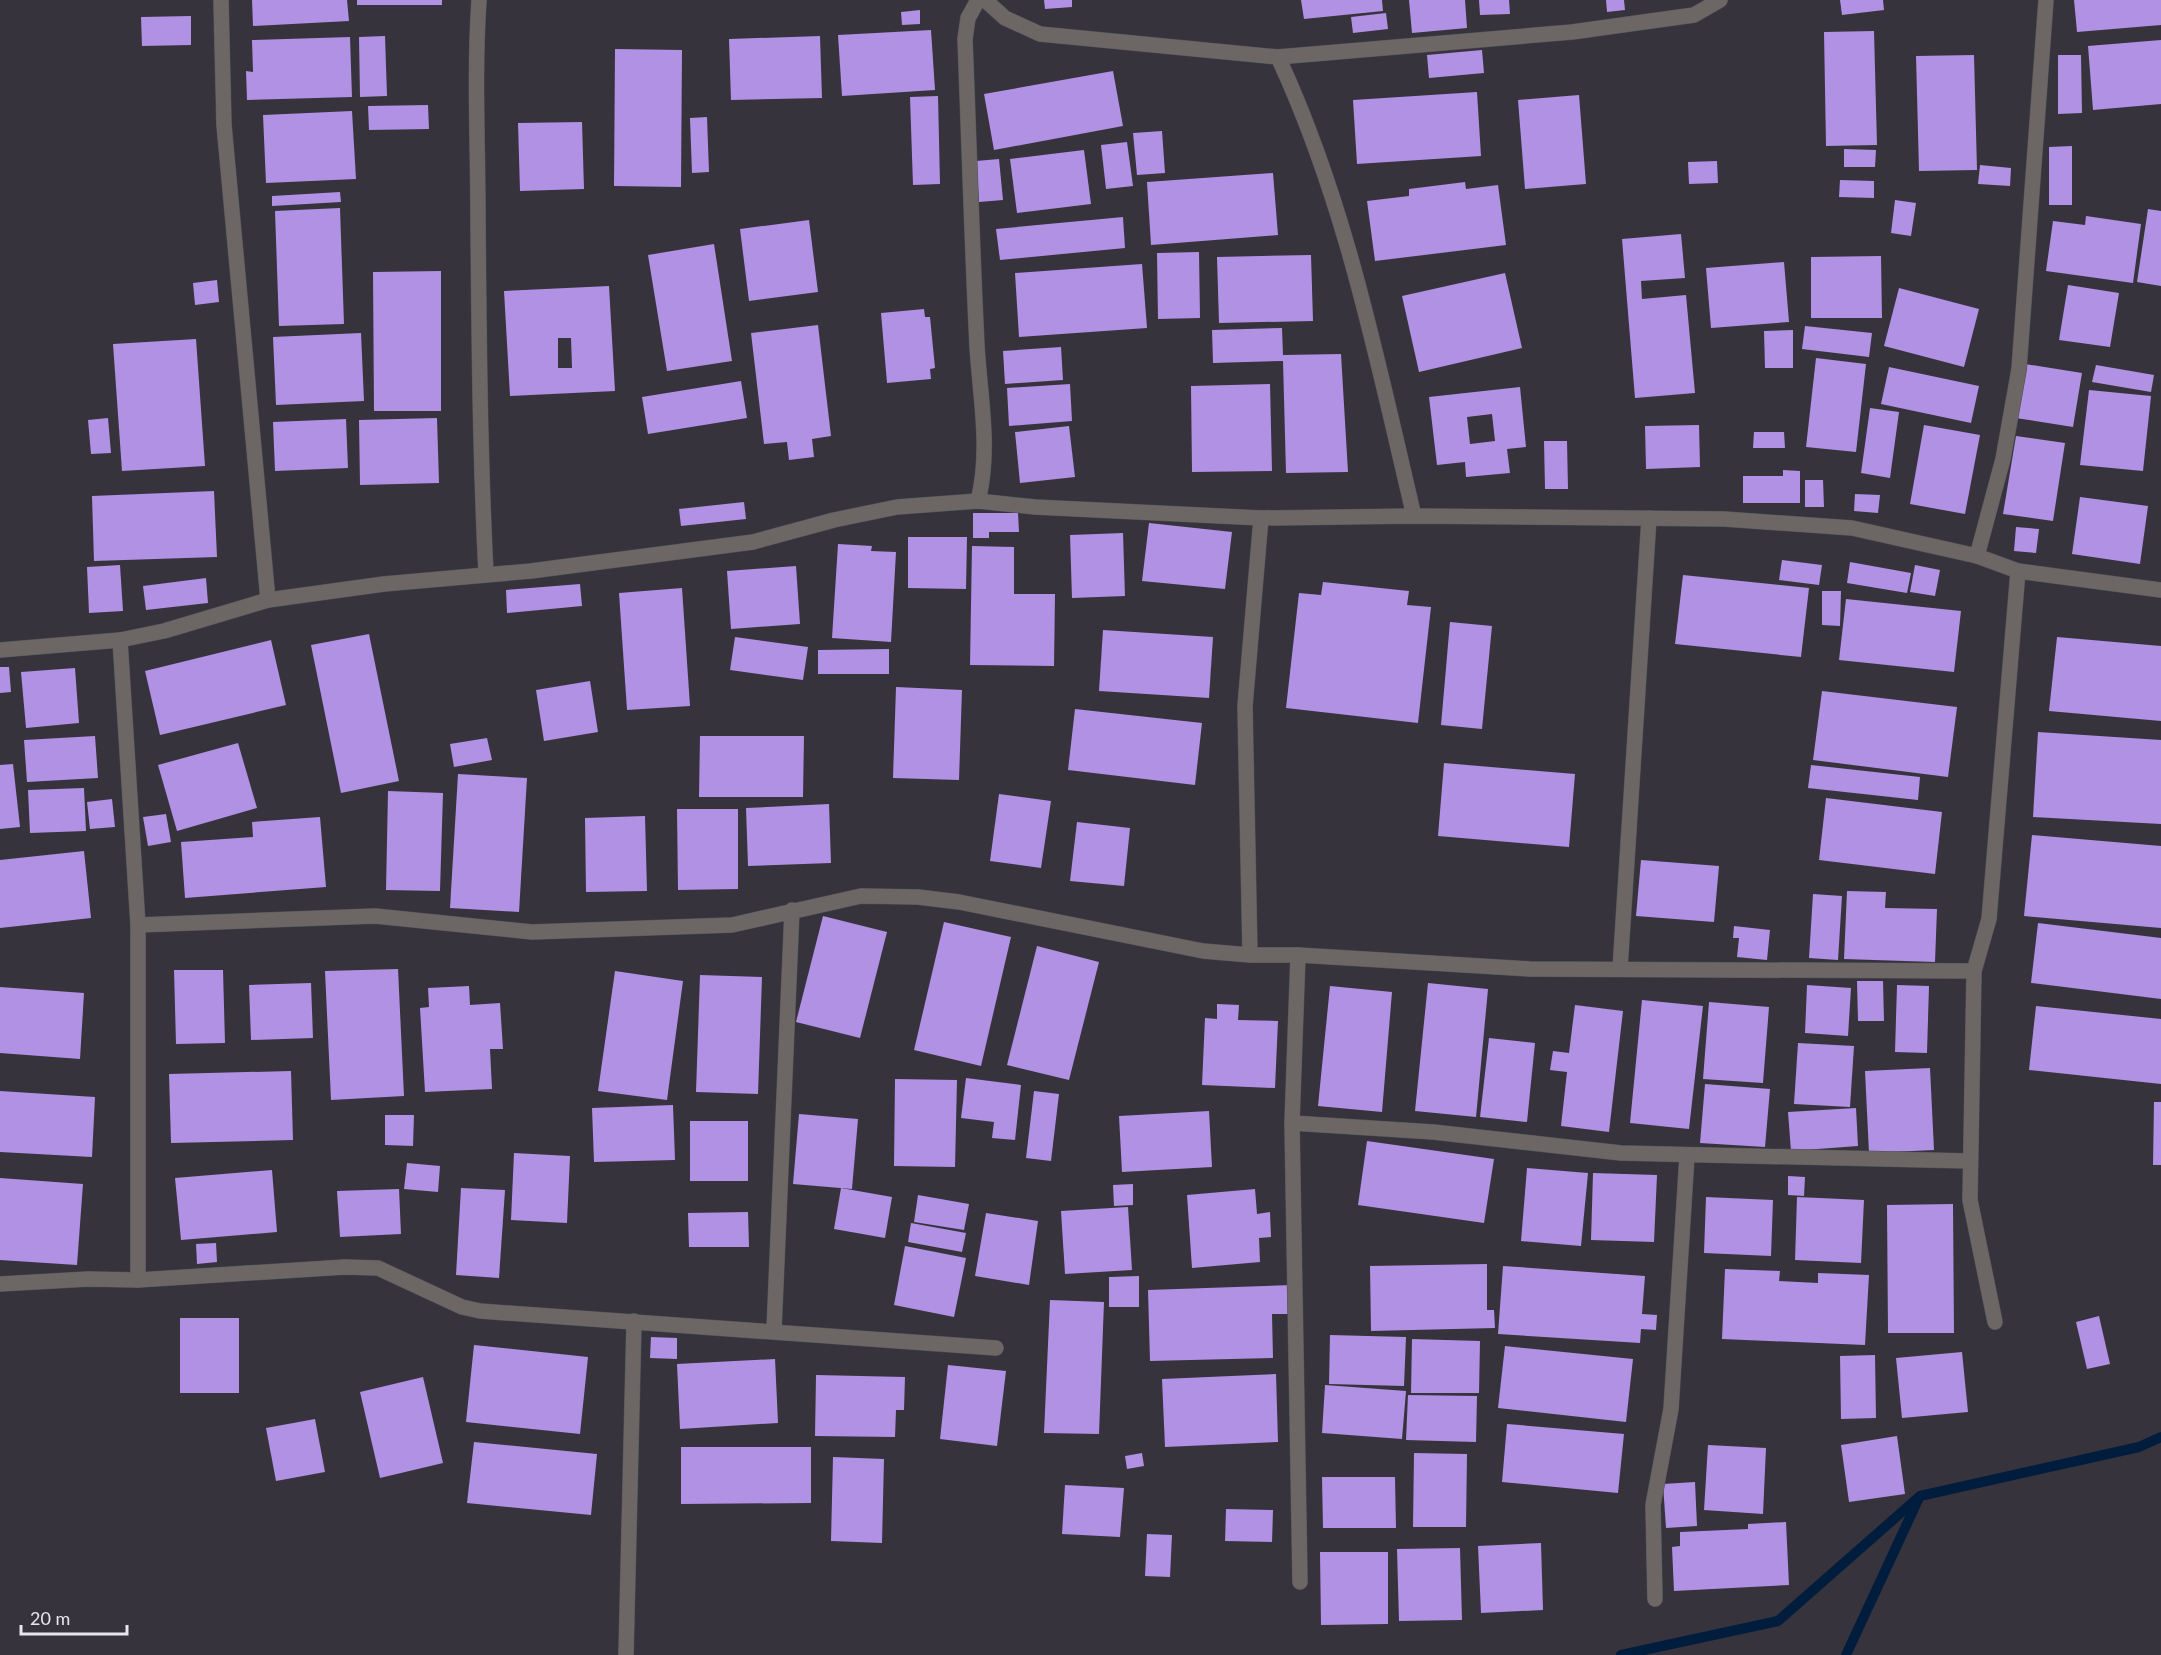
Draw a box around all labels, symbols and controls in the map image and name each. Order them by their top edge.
scale bar [21,1598,128,1636]
text: 20 m [30,1607,70,1629]

